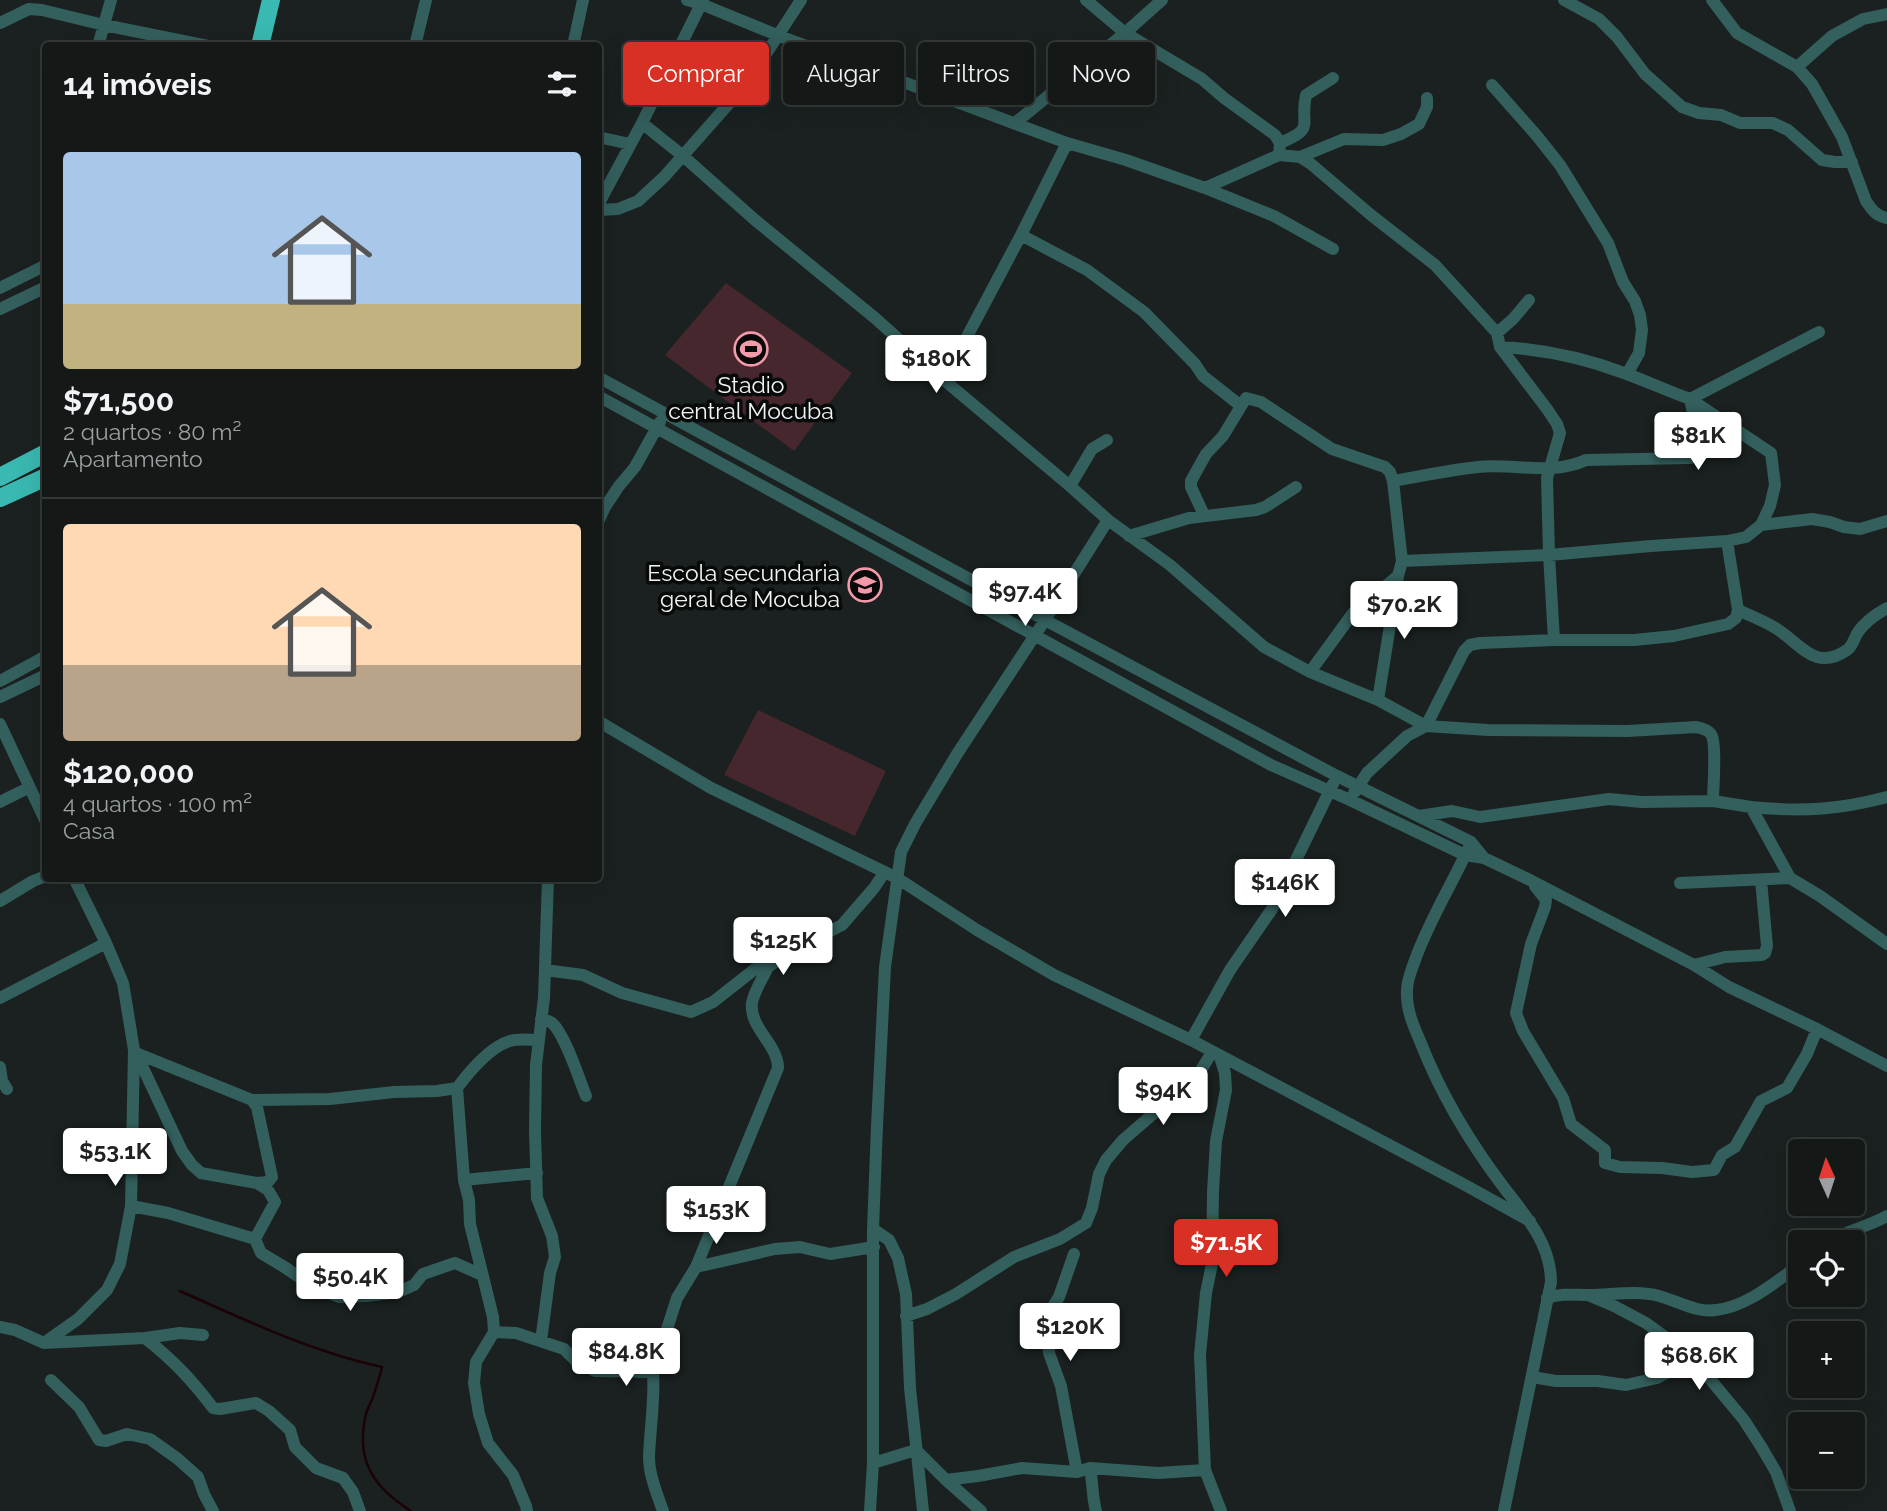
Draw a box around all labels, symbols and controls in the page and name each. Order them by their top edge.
chip: Comprar [623,42,769,105]
chip: Alugar [783,42,904,105]
chip: Filtros [918,42,1034,105]
chip: Novo [1048,42,1155,105]
icon: filters [543,65,581,103]
text: 14 imóveis [63,67,212,102]
icon: home [259,197,385,323]
sports icon: Stadio central Mocuba [732,330,770,368]
pin: $180K [887,336,985,395]
text: $180K [901,344,971,371]
place label: Stadio central Mocuba [668,371,834,424]
text: $71,500 [63,383,174,418]
pin: $81K [1657,412,1739,472]
text: 2 quartos · 80 m² [63,418,241,445]
text: $81K [1670,421,1726,448]
text: Apartamento [63,445,203,472]
place label: Escola secundaria geral de Mocuba [647,559,840,612]
school or university icon: Escola secundaria geral de Mocuba [846,566,884,604]
pin: $97.4K [968,568,1082,628]
icon: home [259,569,385,695]
text: $97.4K [988,577,1062,604]
pin: $70.2K [1347,582,1461,641]
text: $70.2K [1366,590,1442,617]
text: $120,000 [63,755,194,790]
text: 4 quartos · 100 m² [63,790,252,817]
text: Casa [63,817,115,844]
pin: $146K [1236,860,1334,919]
text: $146K [1251,868,1319,895]
pin: $125K [734,918,832,977]
text: $125K [749,926,817,953]
pin: $94K [1122,1068,1204,1127]
text: $94K [1135,1076,1191,1103]
pin: $53.1K [58,1128,172,1188]
text: $53.1K [79,1137,151,1164]
north arrow [1788,1139,1866,1216]
map controls [1788,1139,1865,1489]
pin: $153K [667,1186,765,1246]
text: $153K [683,1195,749,1222]
pin: $71.5K [1169,1220,1283,1279]
text: $71.5K [1190,1228,1262,1255]
button: locate [1788,1230,1865,1307]
pin: $50.4K [293,1254,407,1313]
text: $50.4K [312,1262,388,1289]
pin: $120K [1021,1304,1119,1363]
text: $120K [1036,1312,1104,1339]
button: + [1788,1321,1865,1398]
pin: $84.8K [569,1328,683,1388]
pin: $68.6K [1642,1332,1756,1392]
text: $84.8K [588,1337,664,1364]
text: $68.6K [1661,1341,1737,1368]
button: − [1788,1412,1865,1489]

